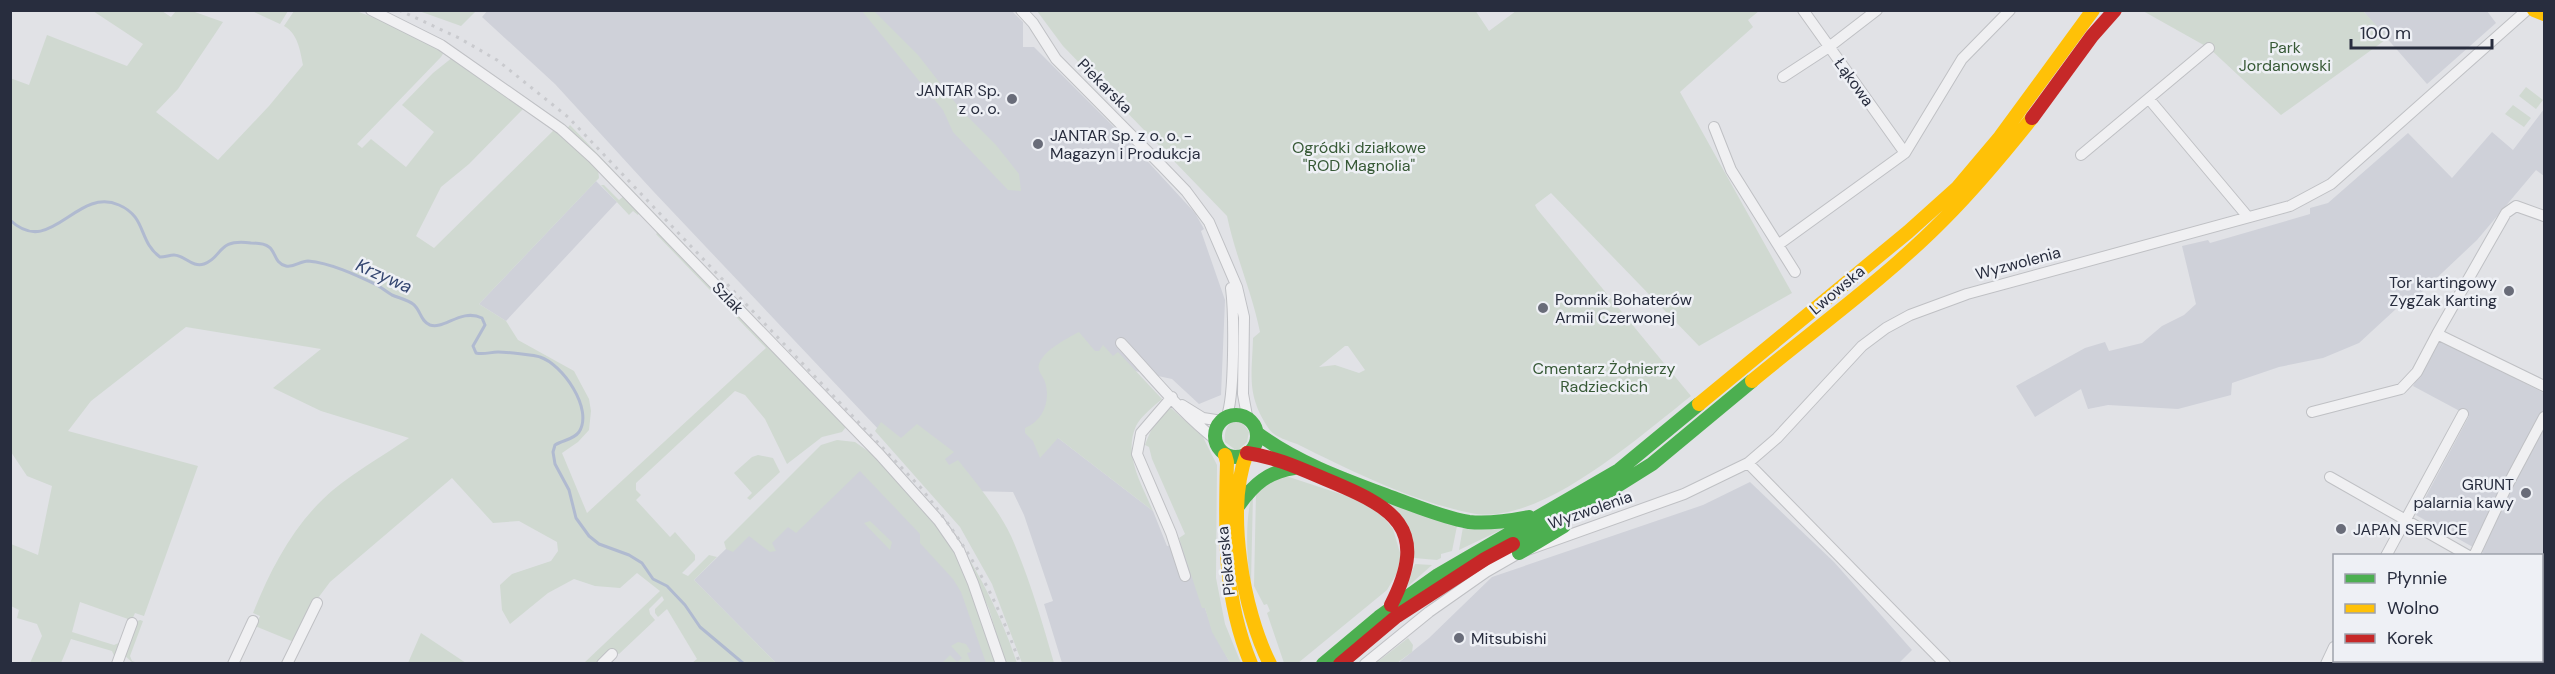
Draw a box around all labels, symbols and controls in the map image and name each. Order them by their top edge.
scale bar [2351,12,2492,50]
text: 100 m [2360,21,2411,45]
park label: Park Jordanowski [2239,37,2331,76]
street label: Piekarska [1073,54,1137,118]
street label: Łąkowa [1829,54,1879,110]
place label: JANTAR Sp. z o. o. [916,80,1000,119]
marker: JANTAR Sp. z o. o. [1005,92,1019,106]
place label: JANTAR Sp. z o. o. - Magazyn i Produkcja [1050,125,1200,164]
marker: JANTAR Sp. z o. o. - Magazyn i Produkcja [1031,137,1045,151]
park label: Ogródki działkowe "ROD Magnolia" [1292,137,1426,176]
street label: Wyzwolenia [1973,242,2063,284]
water label: Krzywa [352,253,416,299]
street label: Lwowska [1805,261,1869,319]
place label: Tor kartingowy ZygZak Karting [2389,272,2497,311]
street label: Szlak [708,277,748,319]
marker: Tor kartingowy ZygZak Karting [2502,284,2516,298]
place label: Pomnik Bohaterów Armii Czerwonej [1555,289,1692,328]
marker: Pomnik Bohaterów Armii Czerwonej [1536,301,1550,315]
park label: Cmentarz Żołnierzy Radzieckich [1533,358,1676,397]
place label: GRUNT palarnia kawy [2413,474,2514,513]
street label: Wyzwolenia [1545,486,1635,534]
marker: GRUNT palarnia kawy [2519,486,2533,500]
place label: JAPAN SERVICE [2353,519,2467,540]
marker: JAPAN SERVICE [2334,522,2348,536]
street label: Piekarska [1212,525,1240,597]
legend [2333,554,2543,662]
text: Płynnie [2387,566,2447,590]
text: Wolno [2387,596,2439,620]
text: Korek [2387,626,2433,650]
place label: Mitsubishi [1471,628,1547,649]
marker: Mitsubishi [1452,631,1466,645]

